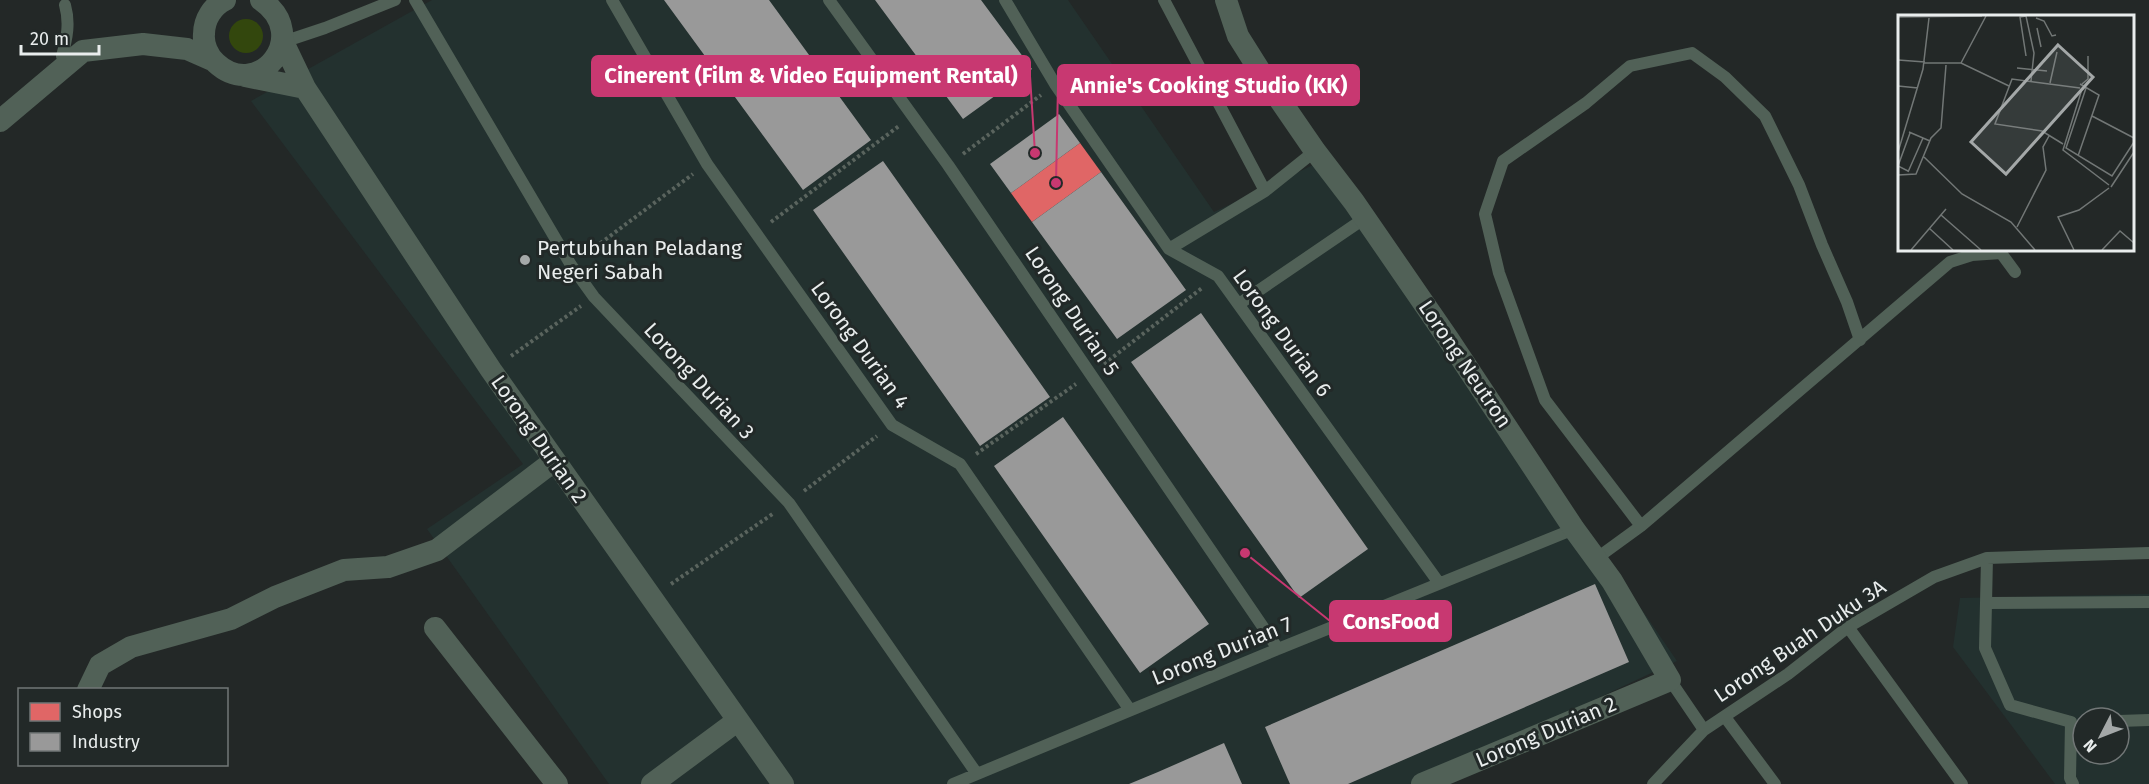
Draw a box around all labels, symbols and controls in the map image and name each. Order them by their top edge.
inset map [1898,15,2134,250]
scale bar [21,18,99,56]
text: 20 m [30,28,69,50]
callout: Cinerent (Film & Video Equipment Rental) [592,56,1030,96]
text: Cinerent (Film & Video Equipment Rental) [604,62,1018,89]
callout: Annie's Cooking Studio (KK) [1058,65,1359,105]
text: Annie's Cooking Studio (KK) [1070,72,1347,99]
place label: Pertubuhan Peladang Negeri Sabah [537,235,742,285]
street label: Lorong Durian 5 [1019,241,1125,381]
marker: Pertubuhan Peladang Negeri Sabah [518,253,532,267]
street label: Lorong Durian 6 [1227,264,1337,402]
street label: Lorong Durian 4 [805,276,915,414]
street label: Lorong Neutron [1413,295,1517,433]
street label: Lorong Durian 3 [638,317,760,445]
street label: Lorong Durian 2 [485,370,593,508]
street label: Lorong Buah Duku 3A [1709,574,1891,708]
callout: ConsFood [1330,601,1451,641]
text: ConsFood [1342,608,1440,635]
street label: Lorong Durian 7 [1148,611,1296,691]
legend [18,688,228,766]
street label: Lorong Durian 2 [1472,691,1620,773]
text: Shops [72,701,122,723]
north arrow [2071,706,2131,766]
text: Industry [72,731,140,753]
text: N [2080,735,2101,756]

